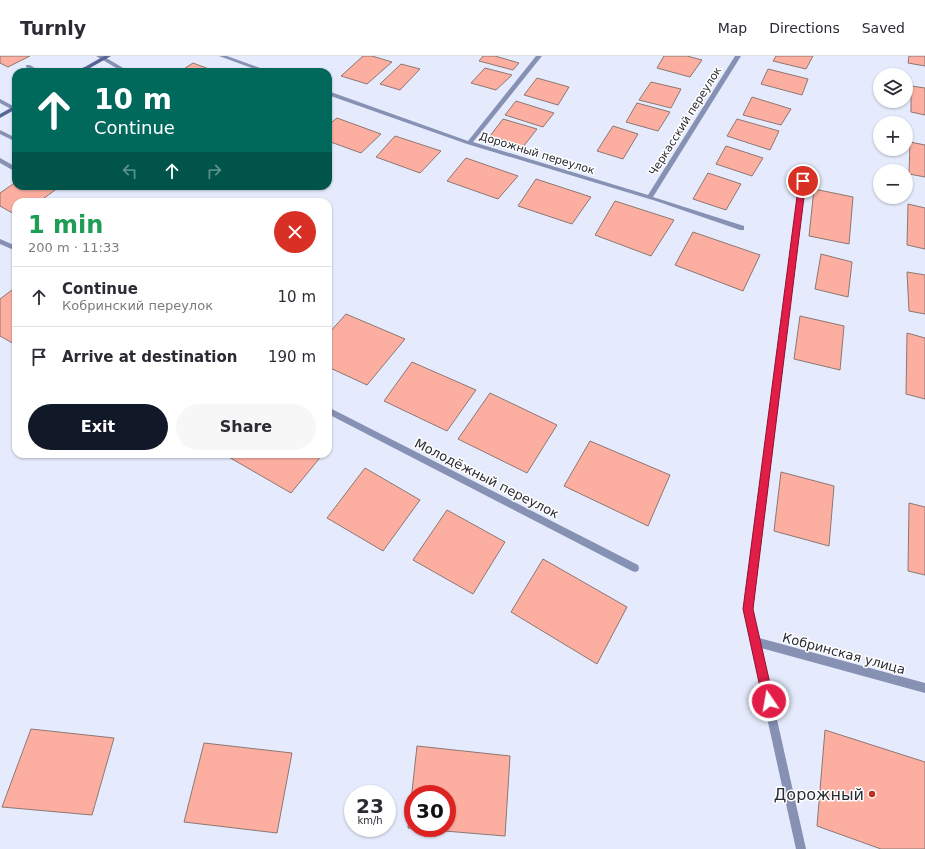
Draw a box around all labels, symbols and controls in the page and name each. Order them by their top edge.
text: Turnly [20,17,86,39]
text: Map [718,20,747,36]
text: Directions [769,20,840,36]
text: Saved [862,20,905,36]
street label: Черкасский переулок [647,64,724,178]
map controls [873,68,913,204]
button: layers [873,68,913,108]
text: 10 m [94,83,172,116]
icon: ahead [28,84,80,136]
button: + [873,116,913,156]
text: Continue [94,117,175,138]
street label: Дорожный переулок [478,130,597,177]
icon: left [119,160,141,182]
icon: ahead [161,160,183,182]
icon: right [203,160,225,182]
pin [786,164,820,198]
button: − [873,164,913,204]
icon: arrive [792,170,814,192]
text: 1 min [28,211,103,239]
button: close [274,211,316,253]
text: 200 m · 11:33 [28,240,119,255]
text: Continue [62,280,138,298]
icon: ahead [28,286,50,308]
text: 10 m [278,288,316,306]
text: Кобринский переулок [62,298,213,313]
icon: arrive [28,346,50,368]
text: Arrive at destination [62,348,237,366]
text: 190 m [268,348,316,366]
button: Exit [28,404,168,450]
button: Share [176,404,316,450]
street label: Молодёжный переулок [412,435,562,522]
street label: Кобринская улица [781,630,907,677]
position arrow [748,680,790,722]
speed limit sign: 30 [404,785,456,837]
place label: Дорожный [774,785,864,804]
marker: Дорожный [867,789,877,799]
text: 23 [356,794,384,818]
text: km/h [357,815,383,826]

